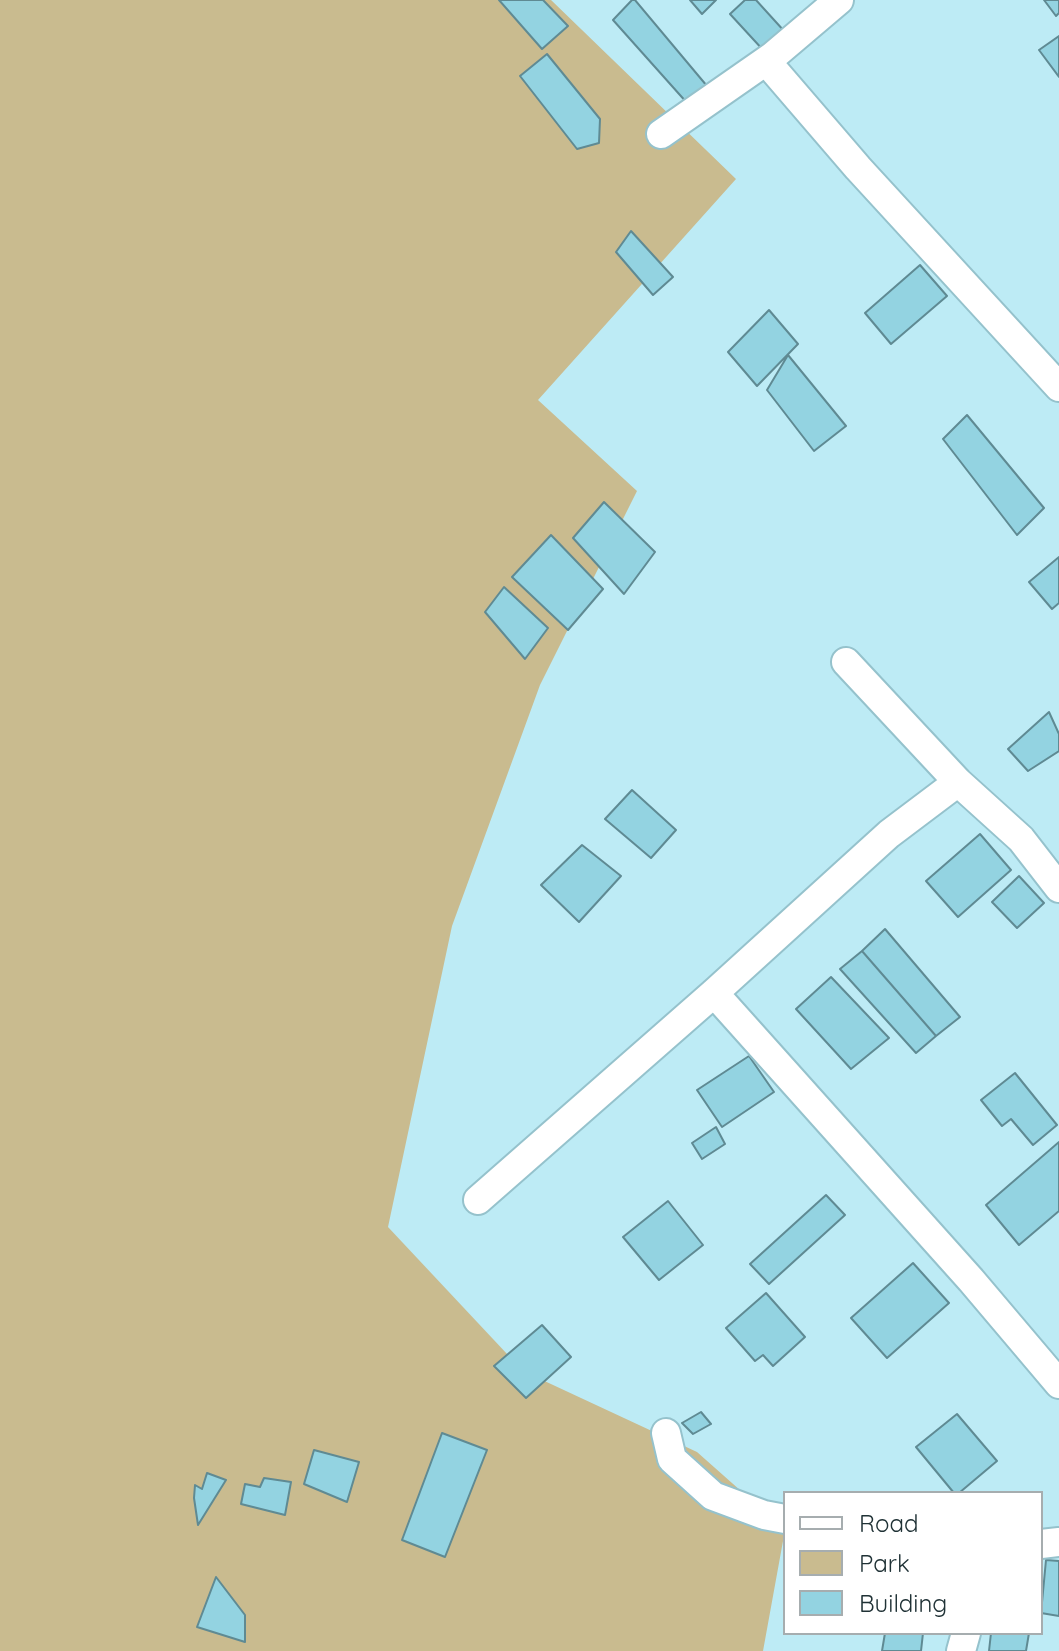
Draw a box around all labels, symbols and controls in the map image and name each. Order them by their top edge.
legend [783,1491,1043,1635]
text: Road [859,1508,919,1538]
text: Park [859,1548,910,1578]
text: Building [859,1588,947,1618]

